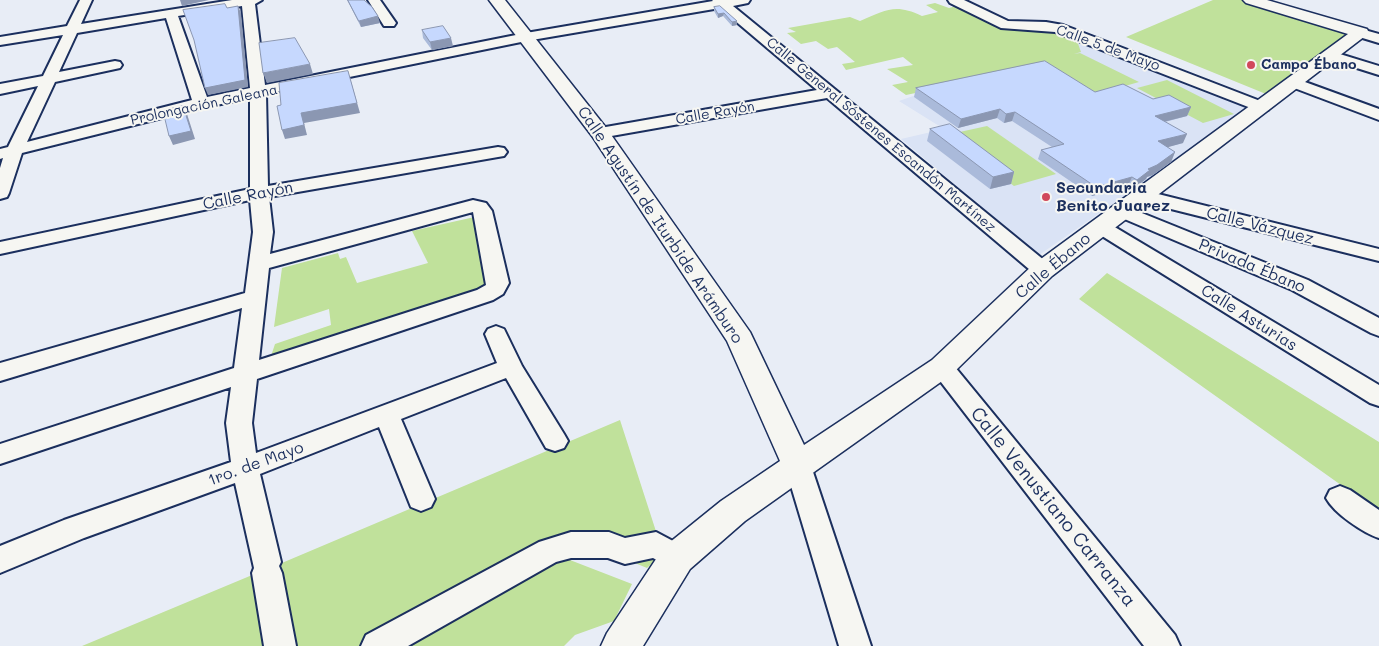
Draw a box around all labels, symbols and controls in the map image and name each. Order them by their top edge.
street label: Calle 5 de Mayo [1054,21,1162,75]
street label: Calle General Sóstenes Escandón Martínez [763,34,999,236]
place label: Campo Ébano [1261,57,1356,73]
marker: Campo Ébano [1245,59,1257,71]
street label: Prolongación Galeana [129,81,279,129]
street label: Calle Rayón [674,98,756,128]
street label: Calle Agustín de Iturbide Arámburo [573,103,747,347]
street label: Calle Rayón [201,178,295,214]
place label: Secundaria Benito Juarez [1056,178,1170,216]
marker: Secundaria Benito Juarez [1040,191,1052,203]
street label: Calle Vázquez [1204,203,1316,249]
street label: Calle Ébano [1012,229,1094,303]
street label: Privada Ébano [1196,235,1308,297]
street label: Calle Asturias [1197,281,1301,355]
street label: Calle Venustiano Carranza [965,403,1141,611]
street label: 1ro. de Mayo [206,438,306,490]

